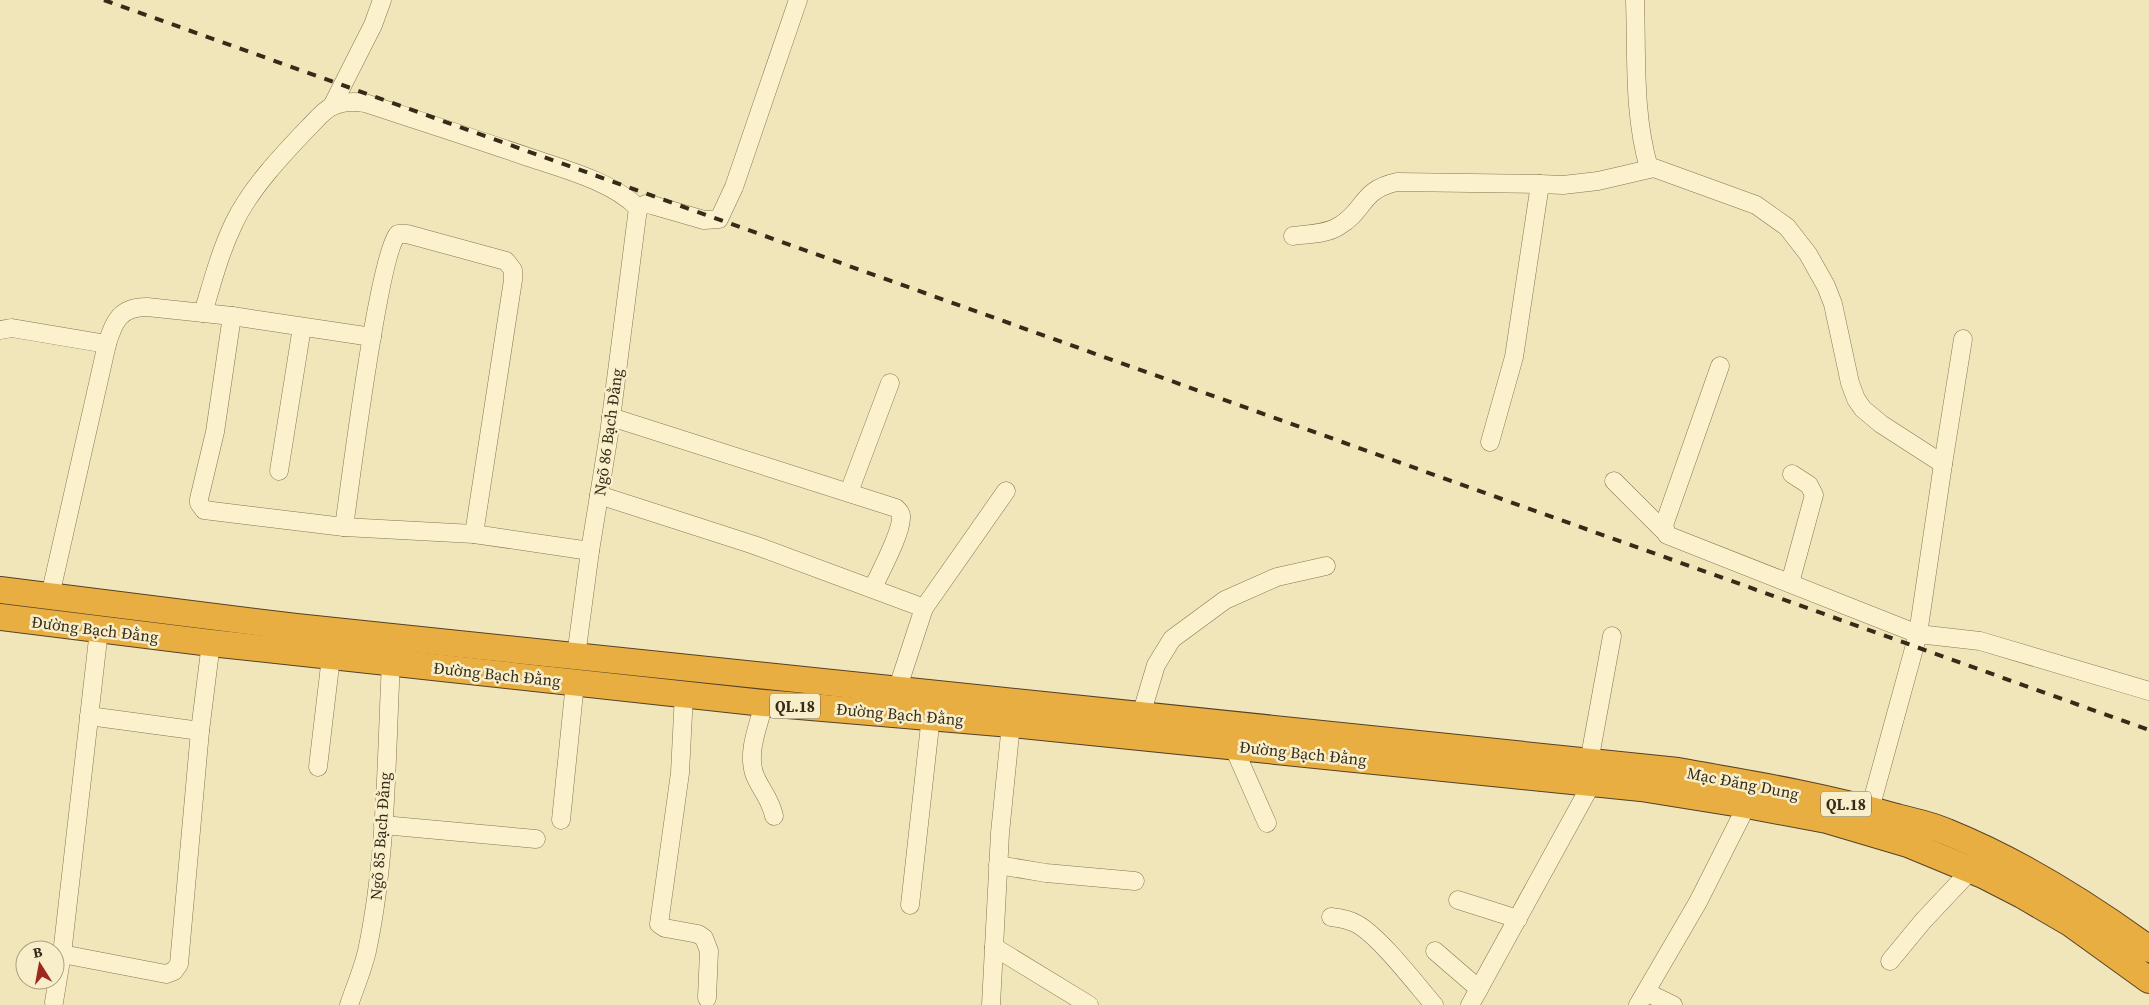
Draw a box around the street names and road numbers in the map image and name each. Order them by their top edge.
street label: Ngõ 86 Bạch Đằng [588,367,628,497]
street label: Đường Bạch Đằng [30,610,160,648]
street label: Đường Bạch Đằng [432,656,562,692]
road number: QL.18 [770,694,820,718]
street label: Đường Bạch Đằng [835,697,965,731]
street label: Đường Bạch Đằng [1238,735,1368,771]
street label: Mạc Đăng Dung [1685,761,1801,805]
street label: Ngõ 85 Bạch Đằng [365,771,395,901]
road number: QL.18 [1821,792,1871,816]

